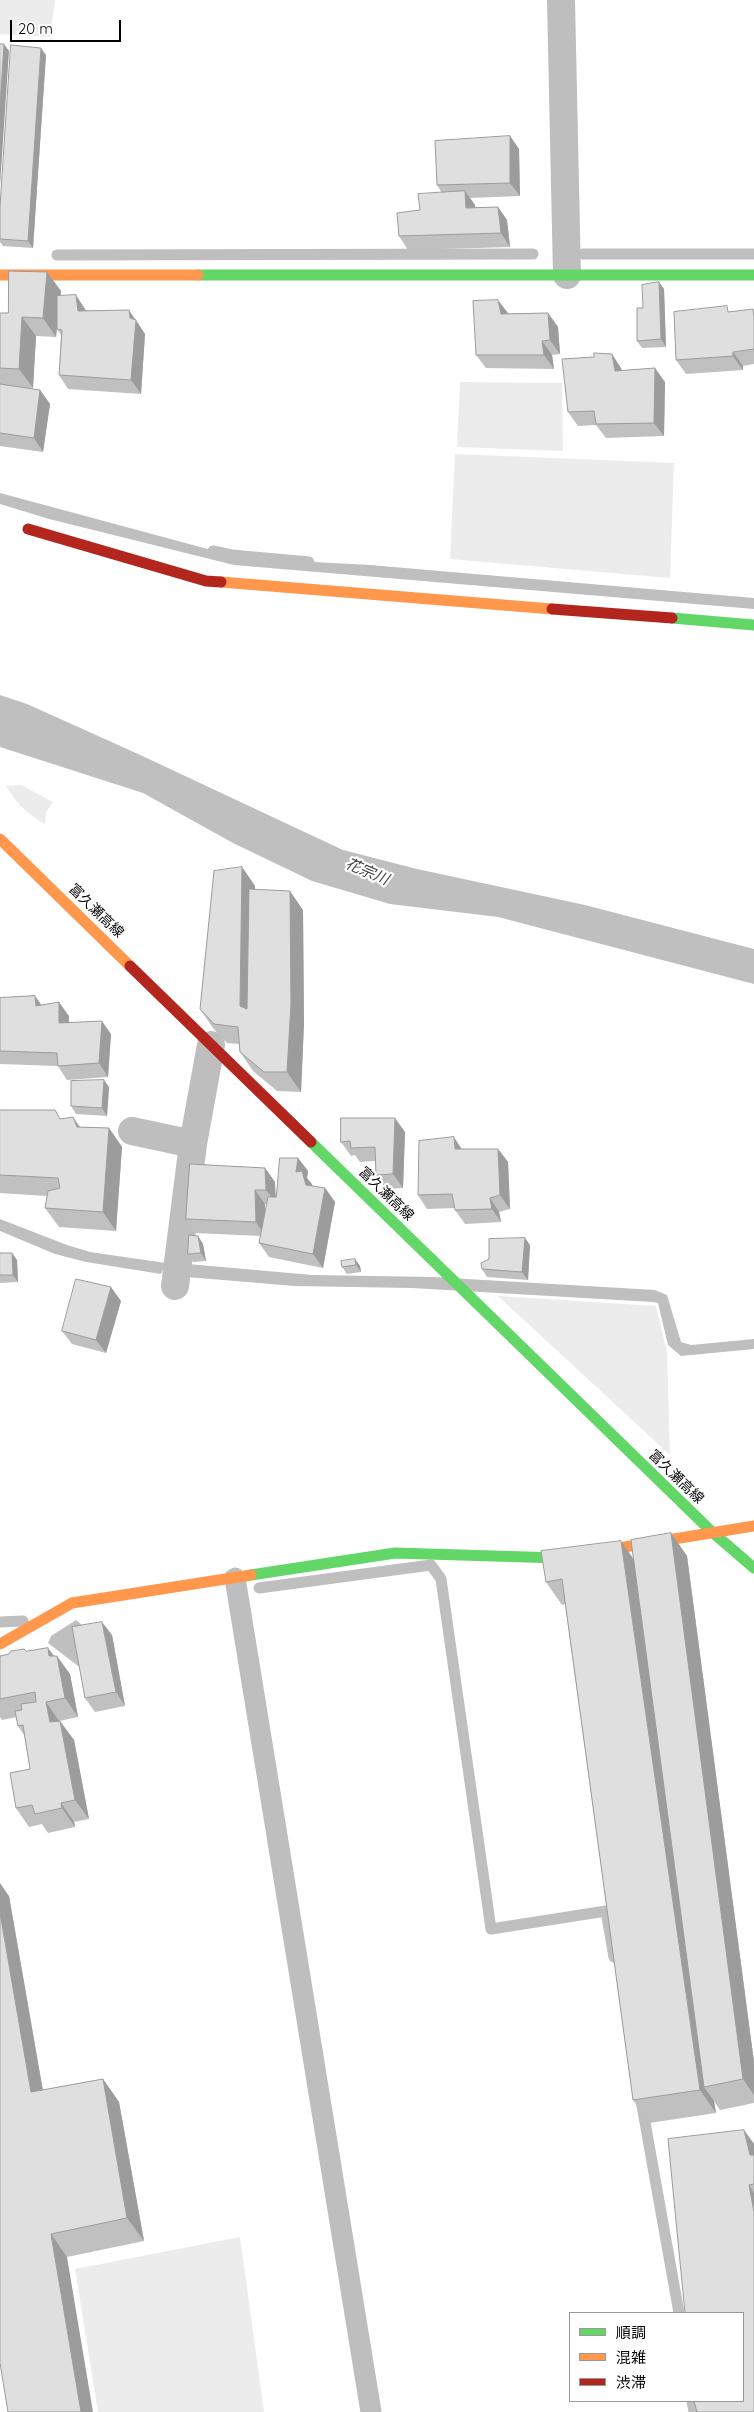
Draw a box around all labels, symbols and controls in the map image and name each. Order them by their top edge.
scale bar [12,10,124,42]
text: 20 m [18,19,53,38]
water label: 花宗川 [343,855,391,889]
street label: 富久瀬高線 [65,881,127,941]
street label: 富久瀬高線 [355,1164,417,1224]
street label: 富久瀬高線 [645,1447,707,1507]
legend [569,2312,744,2402]
text: 順調 [616,2323,646,2342]
text: 混雑 [616,2348,646,2367]
text: 渋滞 [616,2373,646,2392]

